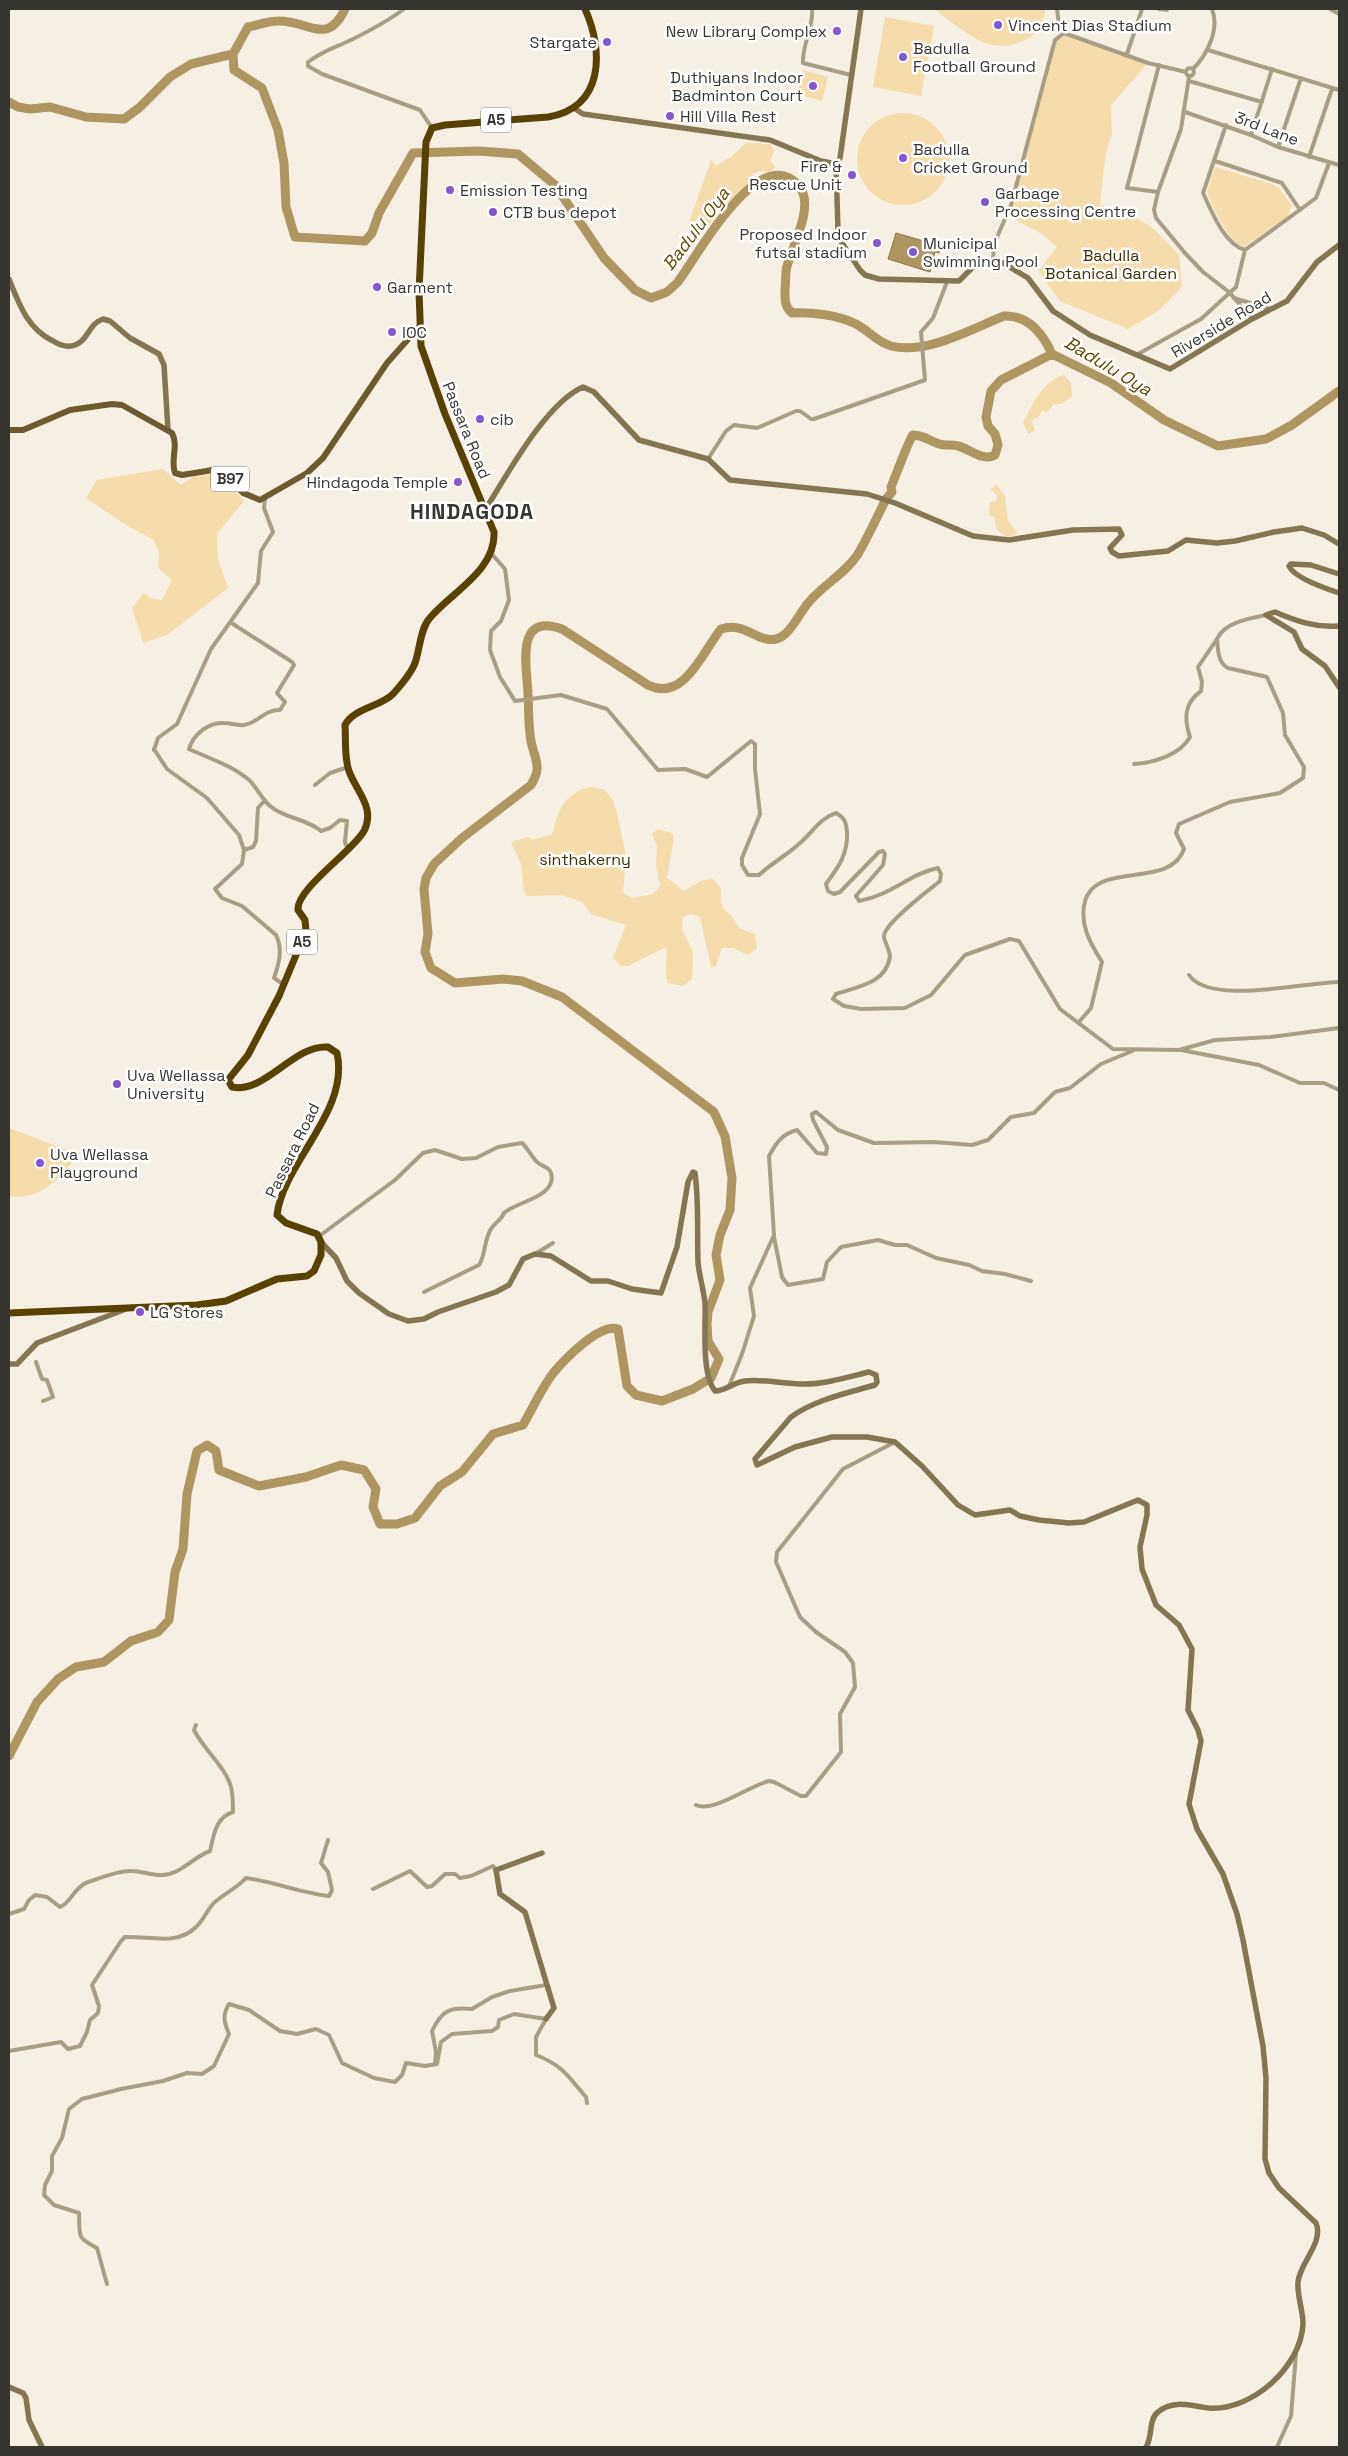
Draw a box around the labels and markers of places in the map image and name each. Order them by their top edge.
place label: Vincent Dias Stadium [1008,15,1172,36]
marker: Vincent Dias Stadium [992,19,1004,31]
place label: New Library Complex [666,21,827,42]
marker: New Library Complex [831,25,843,37]
place label: Stargate [529,32,597,53]
marker: Stargate [601,36,613,48]
place label: Badulla Football Ground [913,38,1036,77]
marker: Badulla Football Ground [897,51,909,63]
place label: Duthiyans Indoor Badminton Court [670,67,803,106]
marker: Duthiyans Indoor Badminton Court [807,80,819,92]
place label: Hill Villa Rest [680,106,776,127]
marker: Hill Villa Rest [664,110,676,122]
place label: Badulla Cricket Ground [913,139,1028,178]
marker: Badulla Cricket Ground [897,152,909,164]
place label: Fire & Rescue Unit [749,156,842,195]
marker: Fire & Rescue Unit [846,169,858,181]
place label: Emission Testing [460,180,588,201]
place label: Garbage Processing Centre [995,183,1136,222]
marker: Emission Testing [444,184,456,196]
marker: Garbage Processing Centre [979,196,991,208]
place label: CTB bus depot [503,202,617,223]
marker: CTB bus depot [487,206,499,218]
place label: Proposed Indoor futsal stadium [739,224,867,263]
place label: Municipal Swimming Pool [923,233,1038,272]
marker: Proposed Indoor futsal stadium [871,237,883,249]
marker: Municipal Swimming Pool [907,246,919,258]
place label: Garment [387,277,453,298]
marker: Garment [371,281,383,293]
place label: IOC [402,322,427,343]
marker: IOC [386,326,398,338]
place label: cib [490,409,514,430]
marker: cib [474,413,486,425]
place label: Hindagoda Temple [306,472,448,493]
marker: Hindagoda Temple [452,476,464,488]
place label: Uva Wellassa University [127,1065,225,1104]
marker: Uva Wellassa University [111,1078,123,1090]
place label: Uva Wellassa Playground [50,1144,148,1183]
marker: Uva Wellassa Playground [34,1157,46,1169]
place label: LG Stores [150,1302,224,1323]
marker: LG Stores [134,1306,146,1318]

